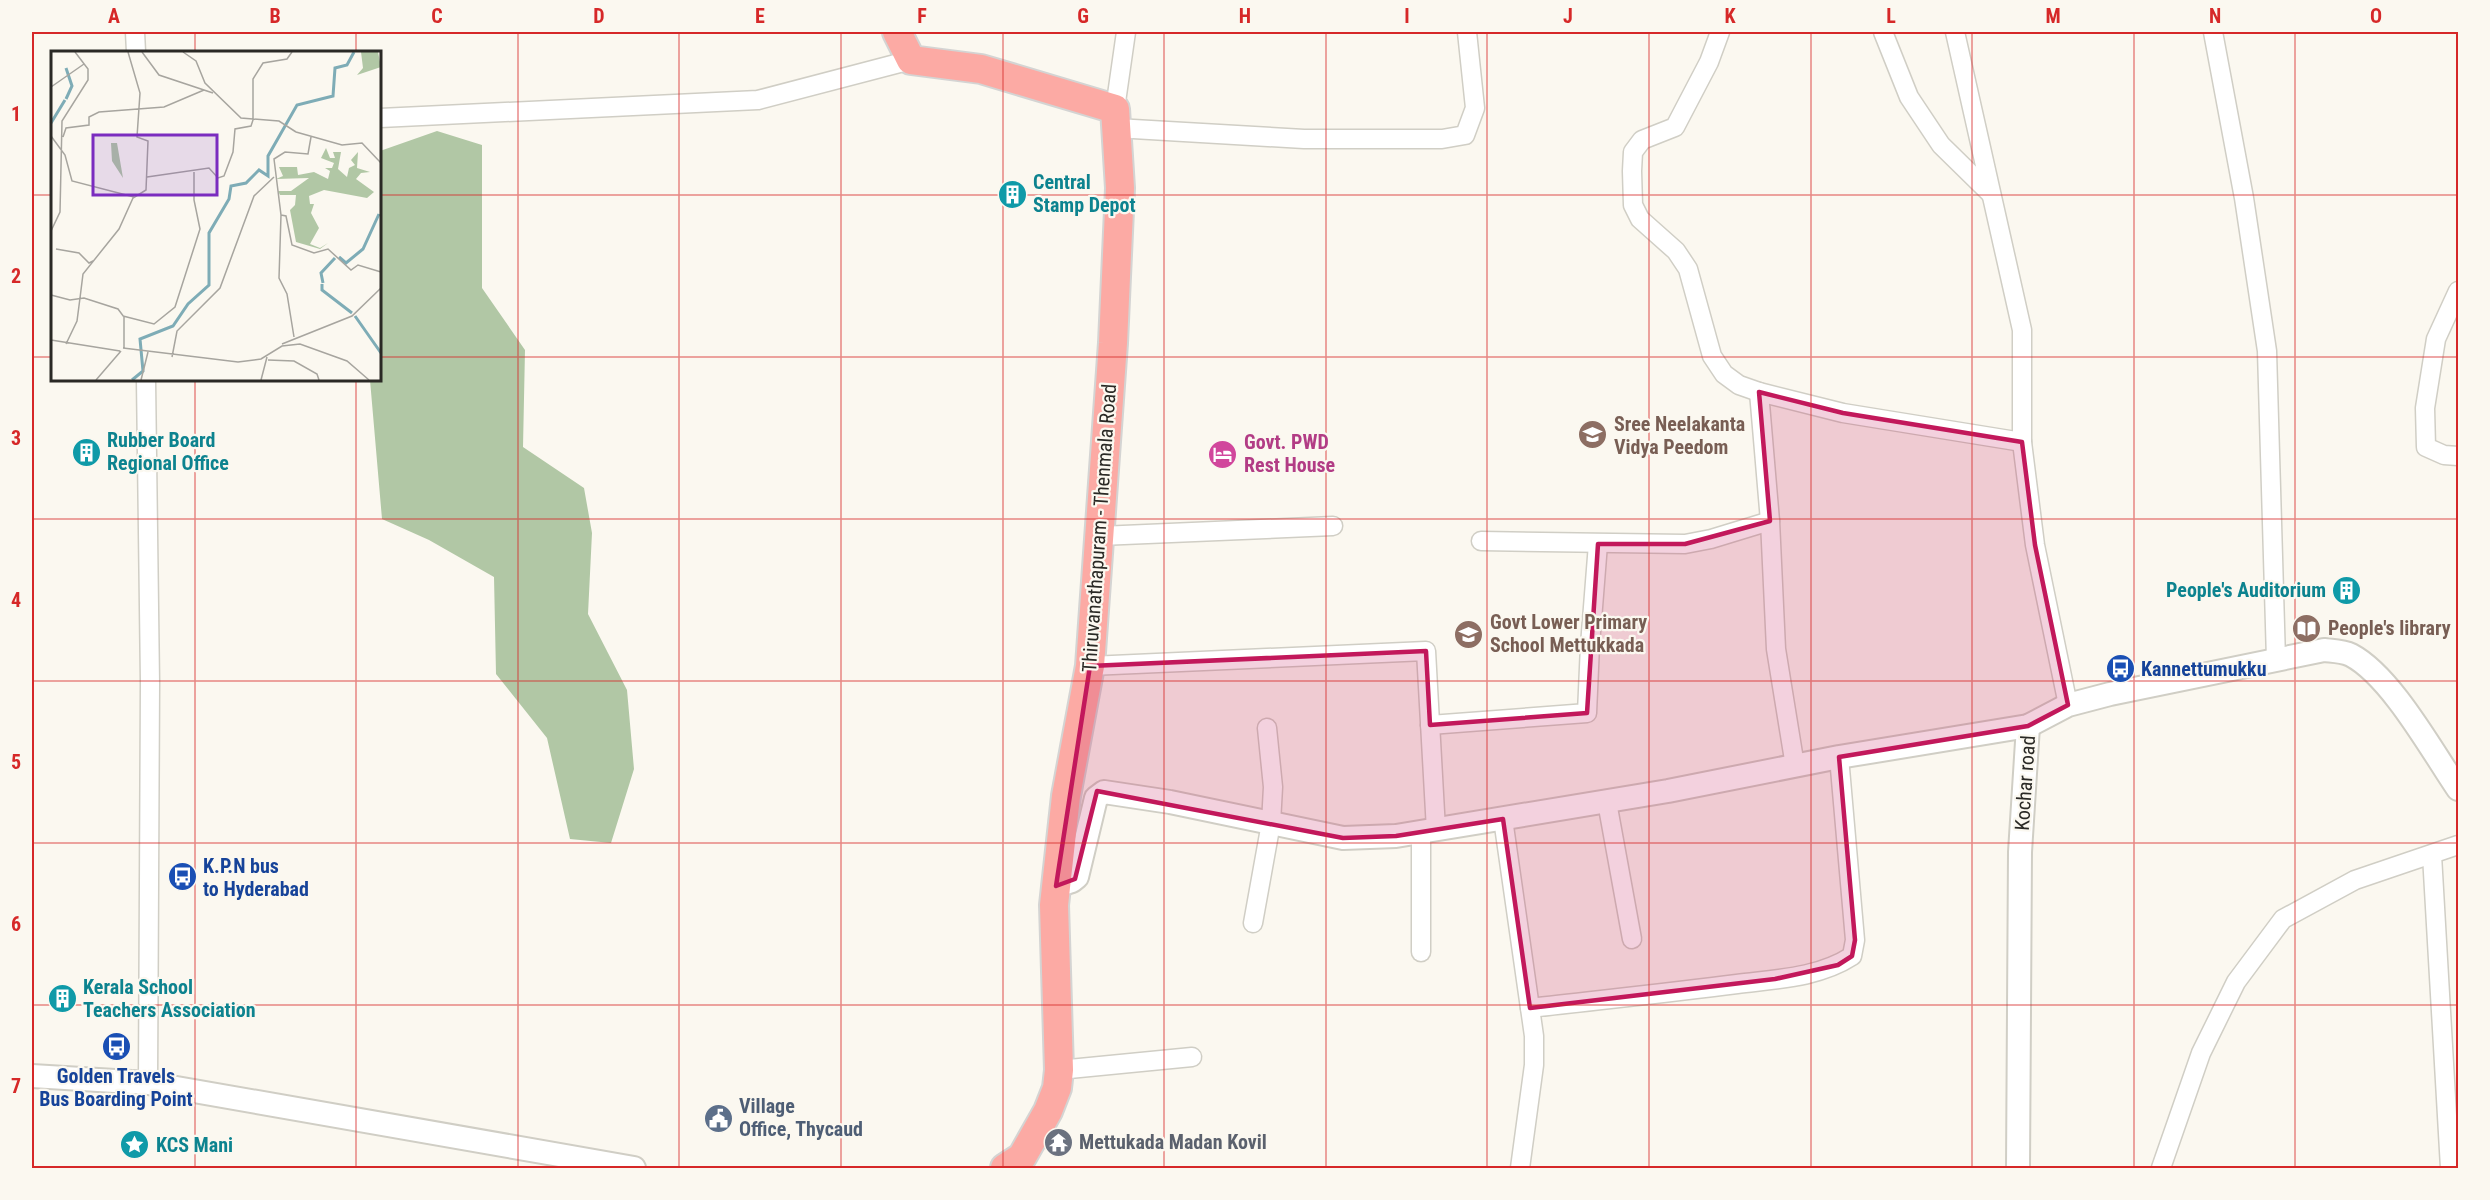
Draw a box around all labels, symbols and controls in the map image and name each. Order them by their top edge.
text: A [108,4,120,28]
text: B [269,4,281,28]
text: C [431,4,443,28]
text: D [593,4,605,28]
text: E [755,4,765,28]
text: F [917,4,927,28]
text: G [1077,4,1089,28]
text: H [1239,4,1251,28]
text: I [1404,4,1410,28]
text: J [1563,4,1573,28]
text: K [1724,4,1736,28]
text: L [1886,4,1896,28]
text: M [2045,4,2061,28]
text: N [2209,4,2221,28]
text: O [2370,4,2382,28]
inset map [51,51,381,381]
text: 1 [11,102,21,126]
place label: Central Stamp Depot [1033,170,1136,217]
building icon: Central Stamp Depot [996,178,1028,210]
text: 2 [11,264,21,288]
street label: Thiruvanathapuram - Thenmala Road [1077,383,1121,673]
place label: Sree Neelakanta Vidya Peedom [1614,412,1745,459]
school or university icon: Sree Neelakanta Vidya Peedom [1577,419,1609,451]
text: 3 [11,426,21,450]
place label: Rubber Board Regional Office [107,428,229,475]
place label: Govt. PWD Rest House [1244,430,1335,477]
building icon: Rubber Board Regional Office [70,436,102,468]
hotel icon: Govt. PWD Rest House [1207,438,1239,470]
building icon: People's Auditorium [2331,574,2363,606]
place label: People's Auditorium [2166,578,2326,602]
text: 4 [11,588,21,612]
place label: Govt Lower Primary School Mettukkada [1490,610,1647,657]
library icon: People's library [2291,612,2323,644]
place label: People's library [2328,616,2451,640]
school or university icon: Govt Lower Primary School Mettukkada [1453,618,1485,650]
bus stop icon: Kannettumukku [2104,653,2136,685]
place label: Kannettumukku [2141,657,2266,681]
street label: Kochar road [2010,735,2040,831]
text: 5 [11,750,21,774]
place label: K.P.N bus to Hyderabad [203,854,309,901]
bus stop icon: K.P.N bus to Hyderabad [166,861,198,893]
text: 6 [11,912,21,936]
place label: Kerala School Teachers Association [83,975,256,1022]
building icon: Kerala School Teachers Association [46,982,78,1014]
bus stop icon: Golden Travels Bus Boarding Point [100,1030,132,1062]
place label: Golden Travels Bus Boarding Point [39,1064,193,1111]
text: 7 [11,1074,21,1098]
place label: Village Office, Thycaud [739,1094,863,1141]
public building icon: Village Office, Thycaud [702,1102,734,1134]
temple icon: Mettukada Madan Kovil [1042,1126,1074,1158]
place icon: KCS Mani [119,1129,151,1161]
place label: Mettukada Madan Kovil [1079,1130,1267,1154]
place label: KCS Mani [156,1133,233,1157]

